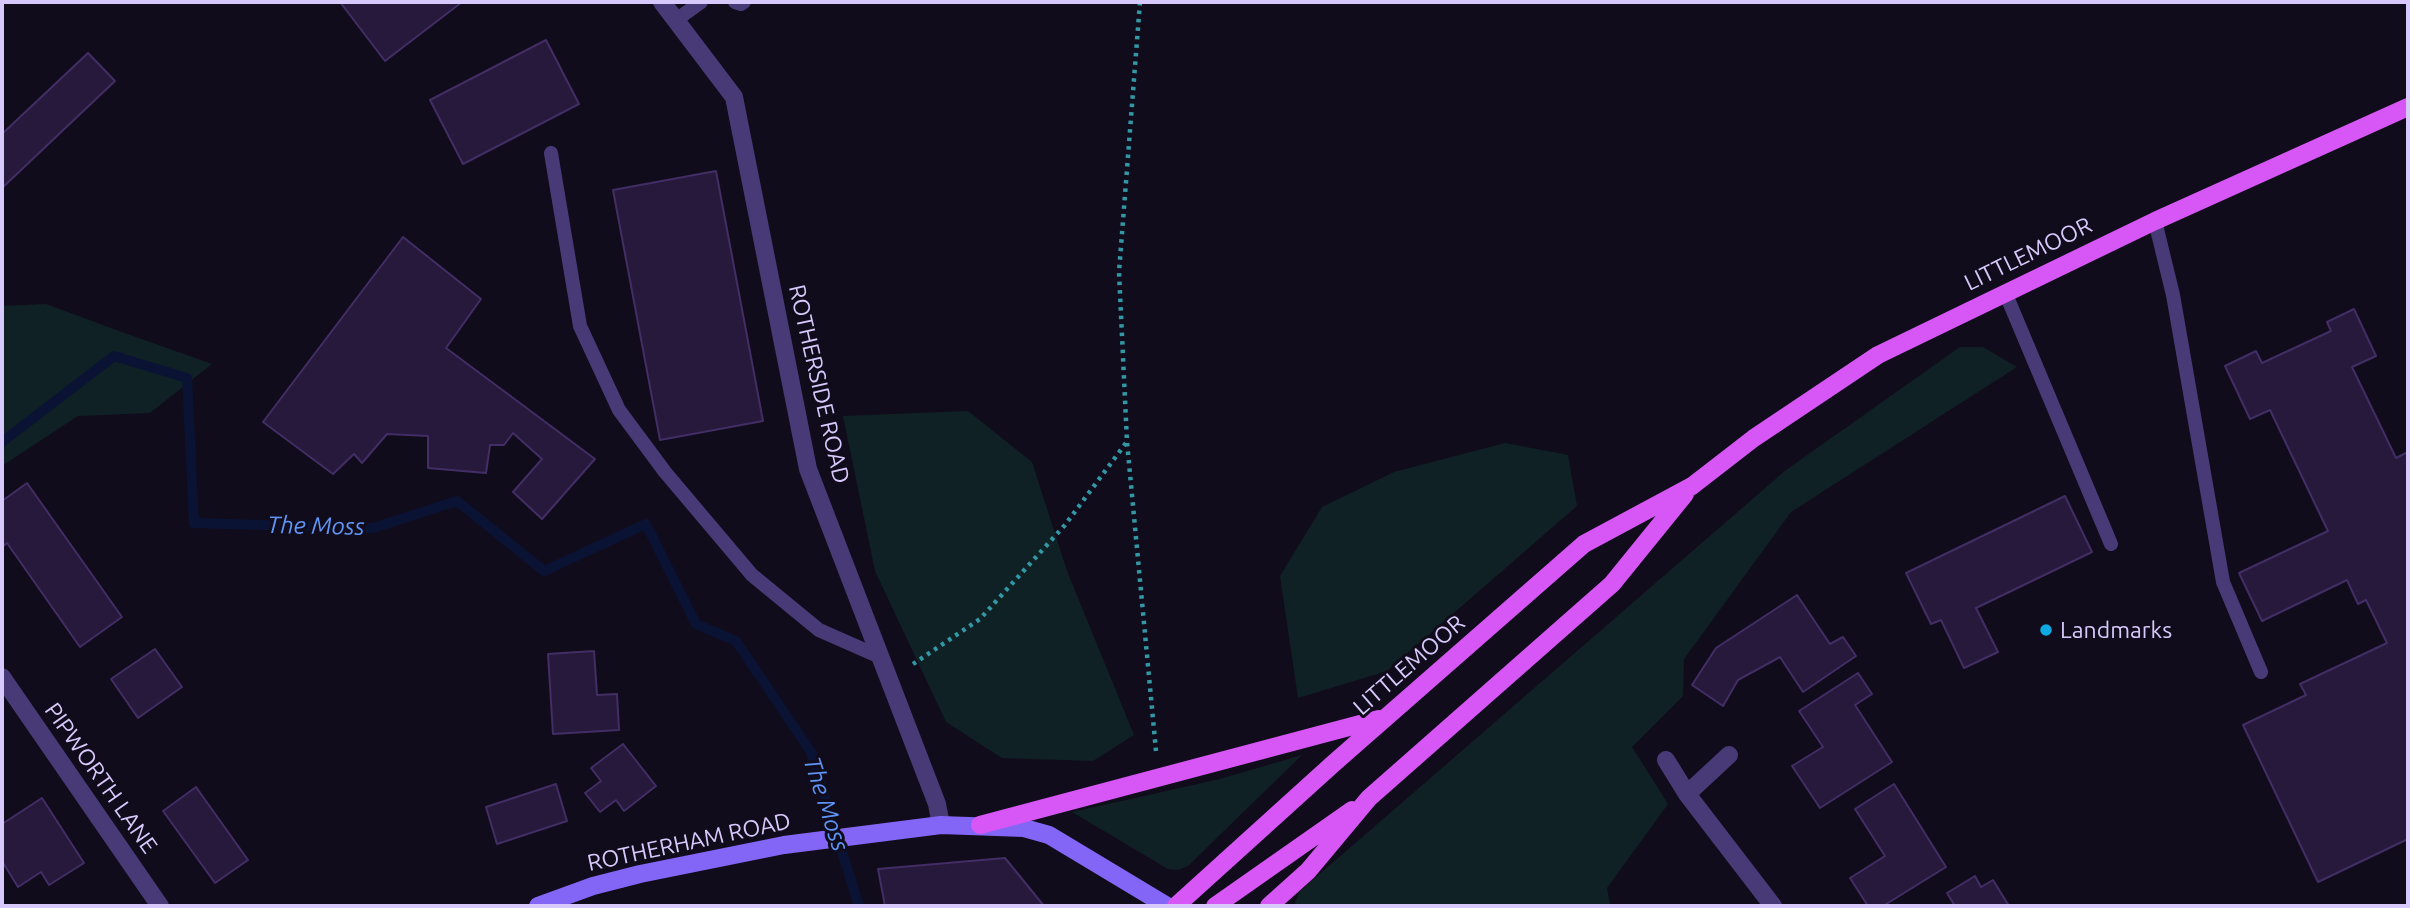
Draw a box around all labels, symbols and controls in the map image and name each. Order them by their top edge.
street label: LITTLEMOOR [1960,211,2096,297]
street label: ROTHERSIDE ROAD [783,282,855,486]
water label: The Moss [267,511,365,541]
street label: LITTLEMOOR [1348,609,1470,721]
place label: Landmarks [2060,616,2172,644]
marker: Landmarks [2038,622,2054,638]
street label: PIPWORTH LANE [39,697,163,859]
water label: The Moss [797,753,855,855]
street label: ROTHERHAM ROAD [585,807,793,877]

